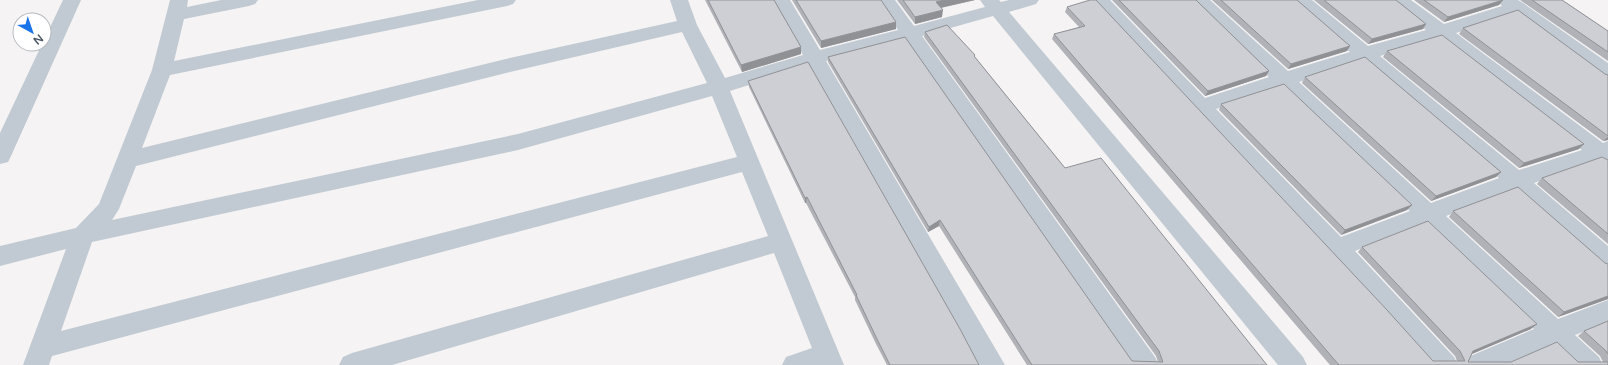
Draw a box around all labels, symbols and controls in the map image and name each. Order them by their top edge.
north arrow [12,12,52,52]
text: N [31,31,46,47]

